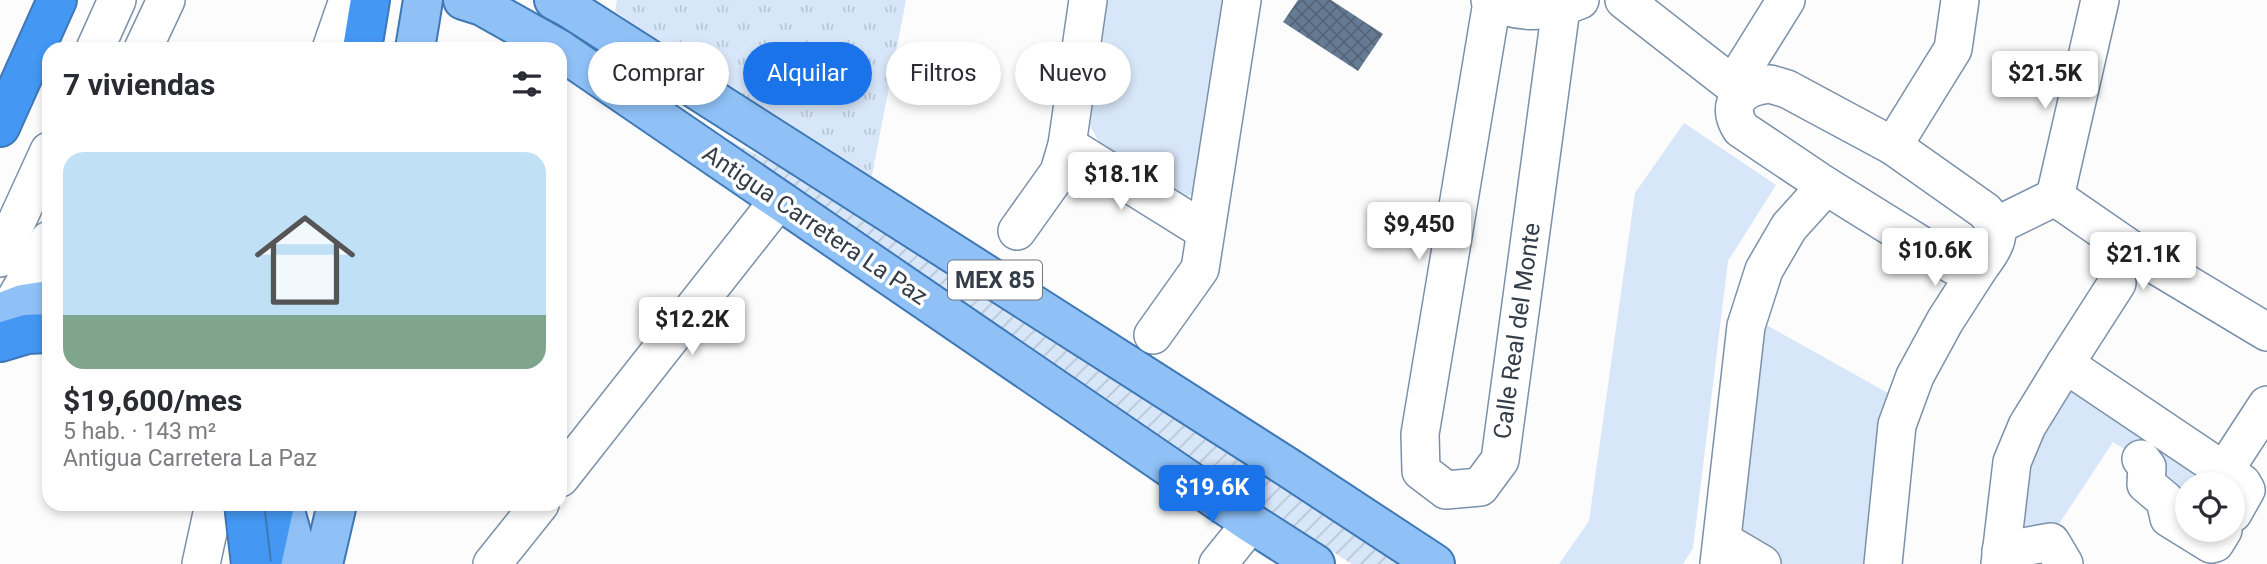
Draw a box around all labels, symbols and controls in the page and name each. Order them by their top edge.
chip: Comprar [588,42,729,105]
chip: Alquilar [743,42,872,105]
chip: Filtros [886,42,1001,105]
chip: Nuevo [1015,42,1131,105]
pin: $21.5K [1988,52,2102,111]
text: $21.5K [2008,60,2082,87]
icon: filters [508,65,546,103]
text: 7 viviendas [63,67,215,102]
street label: Antigua Carretera La Paz [697,139,933,311]
pin: $18.1K [1064,152,1178,212]
text: $18.1K [1084,161,1158,188]
icon: home [242,197,368,323]
pin: $9,450 [1362,202,1476,262]
text: $9,450 [1383,211,1455,238]
street label: Calle Real del Monte [1488,221,1546,441]
pin: $10.6K [1878,229,1992,288]
pin: $21.1K [2086,232,2200,292]
text: $10.6K [1898,237,1972,264]
text: $21.1K [2106,241,2180,268]
road number: MEX 85 [948,260,1042,300]
pin: $12.2K [635,298,749,357]
text: $12.2K [655,306,729,333]
text: $19,600/mes [63,383,242,418]
text: 5 hab. · 143 m² [63,418,216,445]
text: Antigua Carretera La Paz [63,445,317,472]
pin: $19.6K [1155,466,1269,525]
map controls [2175,472,2245,542]
button: locate [2175,472,2245,542]
text: $19.6K [1175,474,1249,501]

